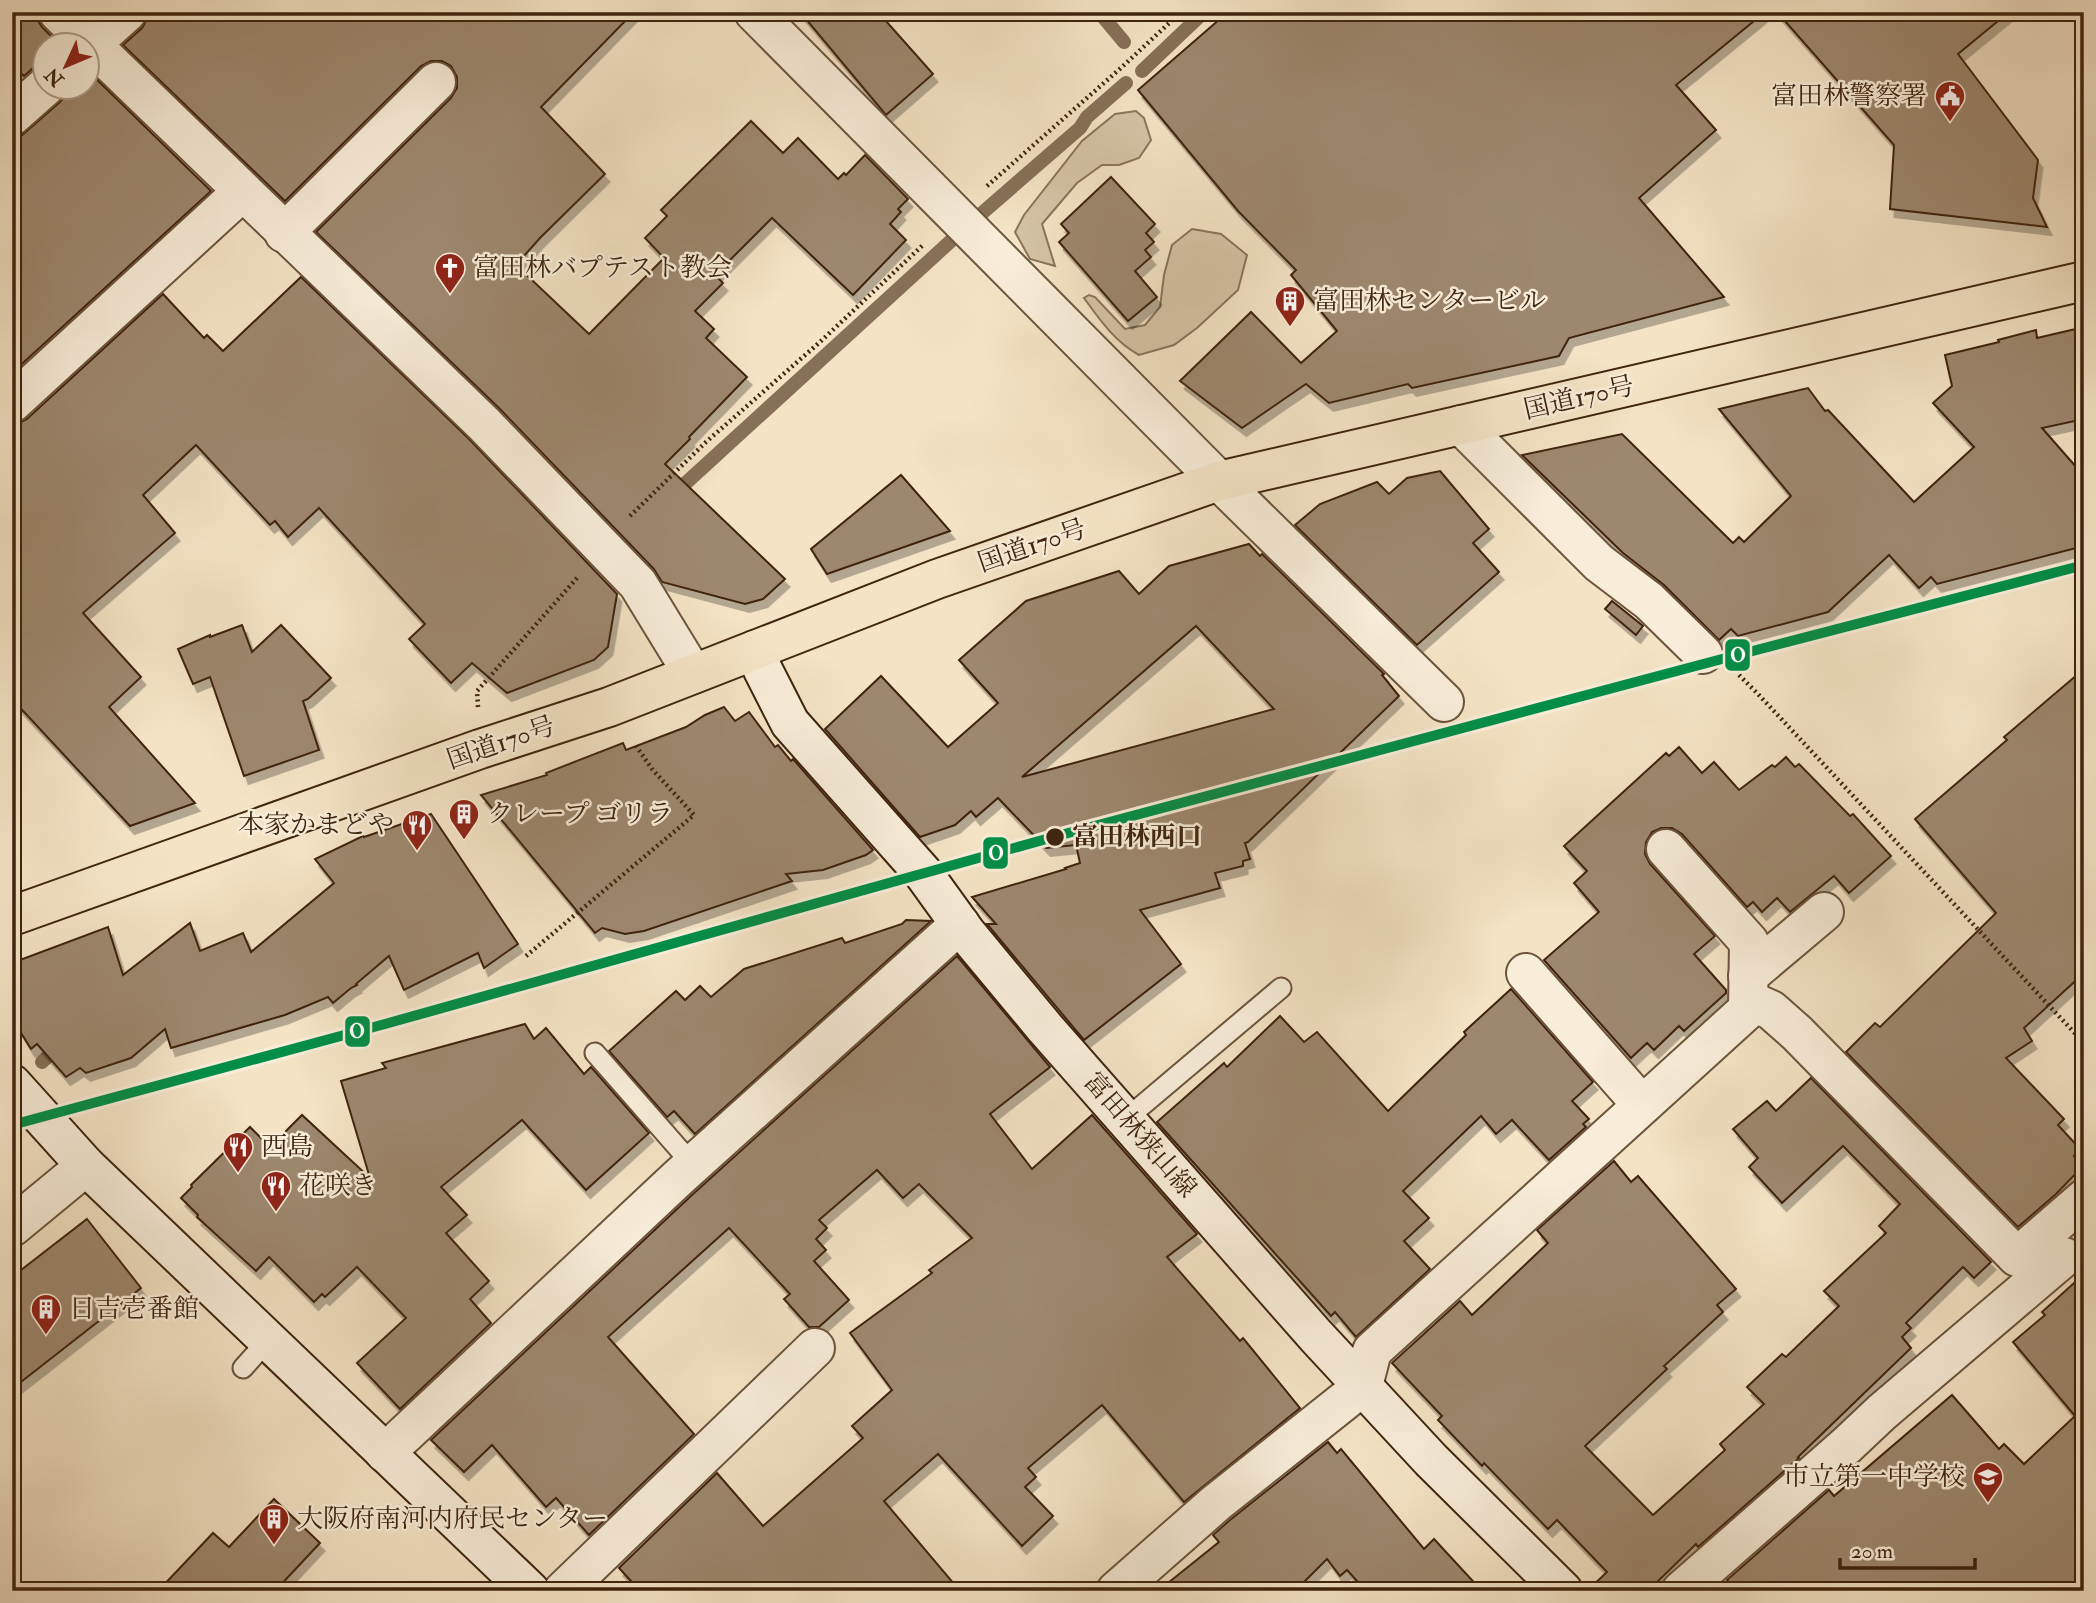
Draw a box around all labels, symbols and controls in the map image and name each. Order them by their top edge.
north arrow [32,32,102,102]
text: N [39,62,70,92]
public building icon: 富田林警察署 [1933,79,1967,123]
place label: 富田林警察署 [1771,80,1927,112]
church icon: 富田林バプテスト教会 [433,251,467,295]
place label: 富田林バプテスト教会 [473,252,732,284]
building icon: 富田林センタービル [1273,284,1307,328]
place label: 富田林センタービル [1313,285,1546,317]
street label: 国道170号 [1521,370,1637,426]
street label: 国道170号 [974,513,1090,579]
line badge: O [1724,638,1751,672]
text: O [1730,644,1746,668]
street label: 国道170号 [443,710,559,776]
building icon: クレープ ゴリラ [447,797,481,841]
place label: クレープ ゴリラ [487,798,673,830]
restaurant icon: 本家かまどや [400,808,434,852]
place label: 本家かまどや [238,809,394,841]
place label: 富田林西口 [1072,821,1202,853]
marker: 富田林西口 [1044,826,1066,848]
line badge: O [982,836,1009,870]
text: O [988,842,1004,866]
line badge: O [344,1015,371,1048]
text: O [349,1020,365,1044]
street label: 富田林狭山線 [1077,1066,1203,1204]
restaurant icon: 西島 [221,1130,255,1174]
place label: 西島 [261,1131,313,1163]
restaurant icon: 花咲き [259,1169,293,1213]
place label: 花咲き [299,1170,377,1202]
building icon: 日吉壱番館 [29,1292,63,1336]
place label: 日吉壱番館 [69,1293,199,1325]
school or university icon: 市立第一中学校 [1971,1460,2005,1504]
place label: 市立第一中学校 [1783,1461,1965,1493]
building icon: 大阪府南河内府民センター [257,1502,291,1546]
place label: 大阪府南河内府民センター [297,1503,608,1535]
scale bar [1840,1526,1975,1570]
text: 20 m [1851,1538,1893,1565]

